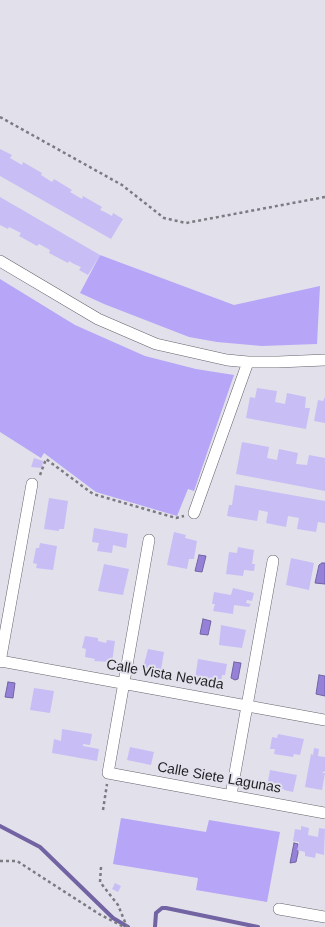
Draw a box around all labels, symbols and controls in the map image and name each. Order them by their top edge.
street label: Calle Vista Nevada [105,656,225,694]
street label: Calle Siete Lagunas [156,759,282,797]

